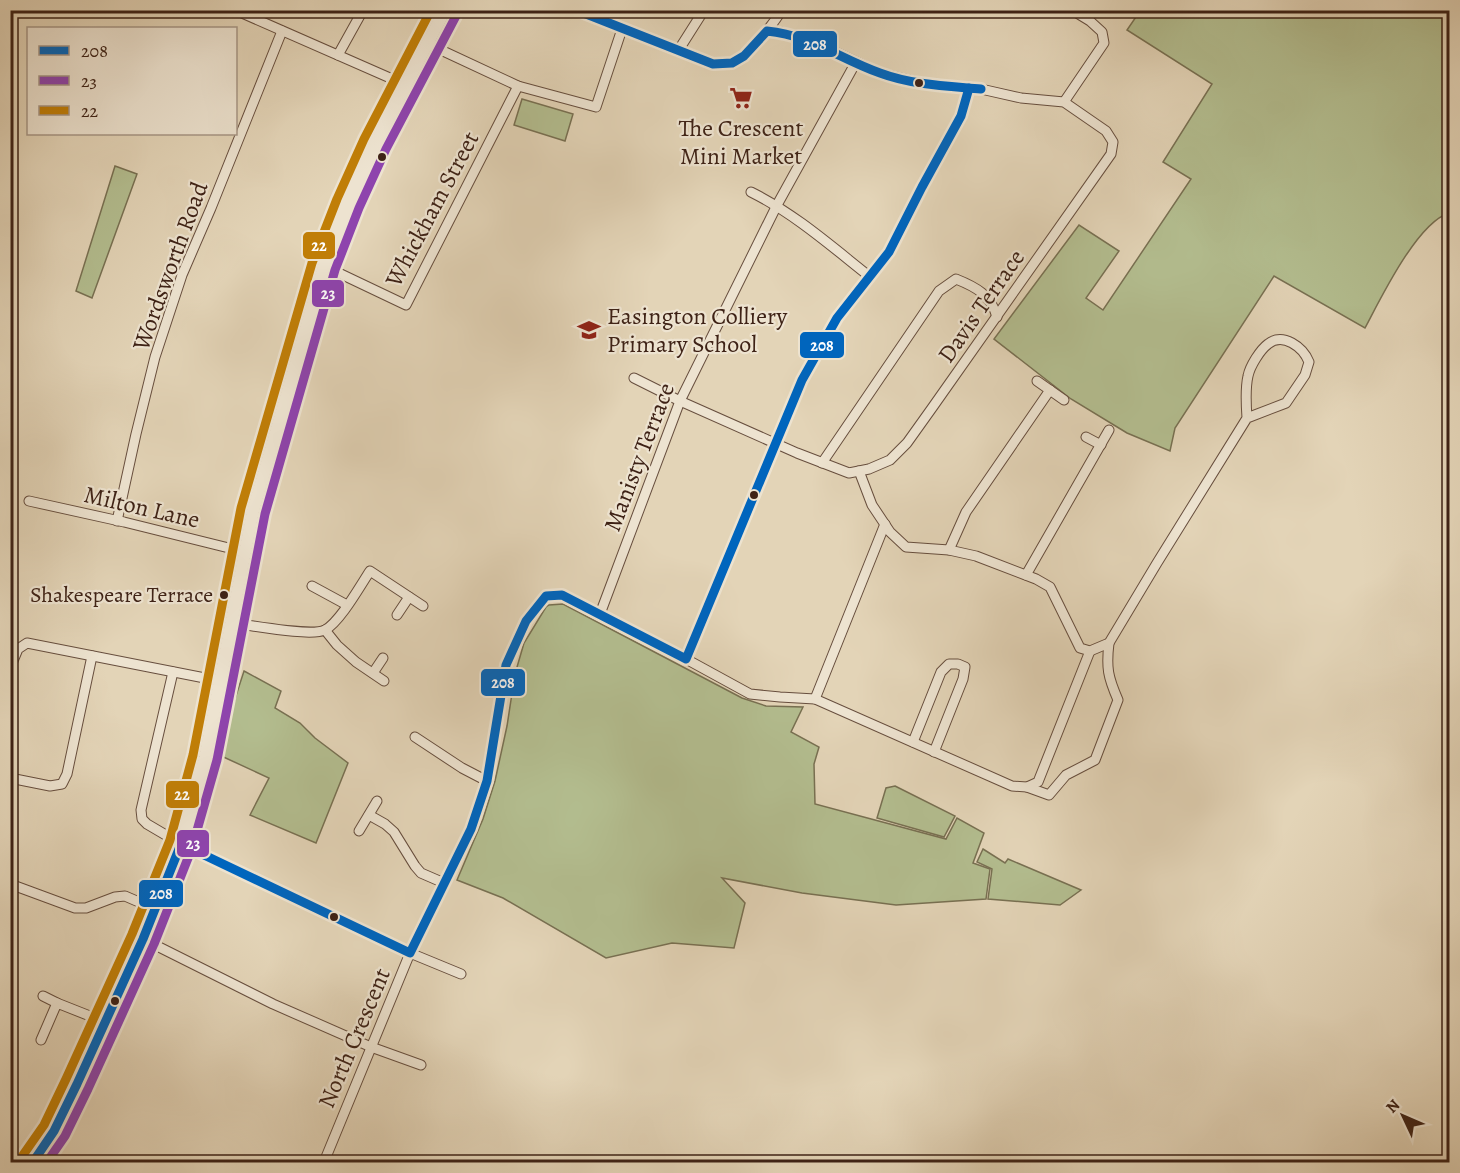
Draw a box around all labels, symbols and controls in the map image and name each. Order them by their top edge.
legend [27,27,237,135]
line badge: 208 [792,30,838,58]
text: 208 [803,34,827,56]
text: 208 [81,39,108,63]
text: 23 [81,69,97,93]
unlabelled marker [913,77,925,89]
supermarket icon: The Crescent Mini Market [728,85,754,111]
text: 22 [81,99,99,123]
place label: The Crescent Mini Market [679,112,803,172]
street label: Whickham Street [377,126,486,293]
unlabelled marker [376,151,388,163]
street label: Wordsworth Road [124,177,215,356]
line badge: 22 [302,231,336,260]
text: 22 [311,235,327,257]
street label: Davis Terrace [930,243,1032,369]
line badge: 23 [311,279,345,308]
text: 23 [321,283,335,305]
place label: Easington Colliery Primary School [607,300,788,360]
school or university icon: Easington Colliery Primary School [576,317,602,343]
line badge: 208 [799,331,845,359]
text: 208 [810,335,834,357]
street label: Manisty Terrace [596,378,682,536]
street label: Milton Lane [81,478,203,536]
unlabelled marker [748,489,760,501]
place label: Shakespeare Terrace [30,580,213,610]
marker: Shakespeare Terrace [218,589,230,601]
line badge: 208 [480,668,526,697]
text: 208 [491,672,515,694]
line badge: 22 [165,780,200,809]
text: 22 [174,784,190,806]
line badge: 23 [176,829,210,858]
text: 23 [186,833,200,855]
line badge: 208 [138,879,184,908]
text: 208 [149,883,173,905]
unlabelled marker [328,911,340,923]
street label: North Crescent [310,963,398,1113]
unlabelled marker [109,995,121,1007]
north arrow [1373,1086,1433,1146]
text: N [1381,1094,1405,1118]

